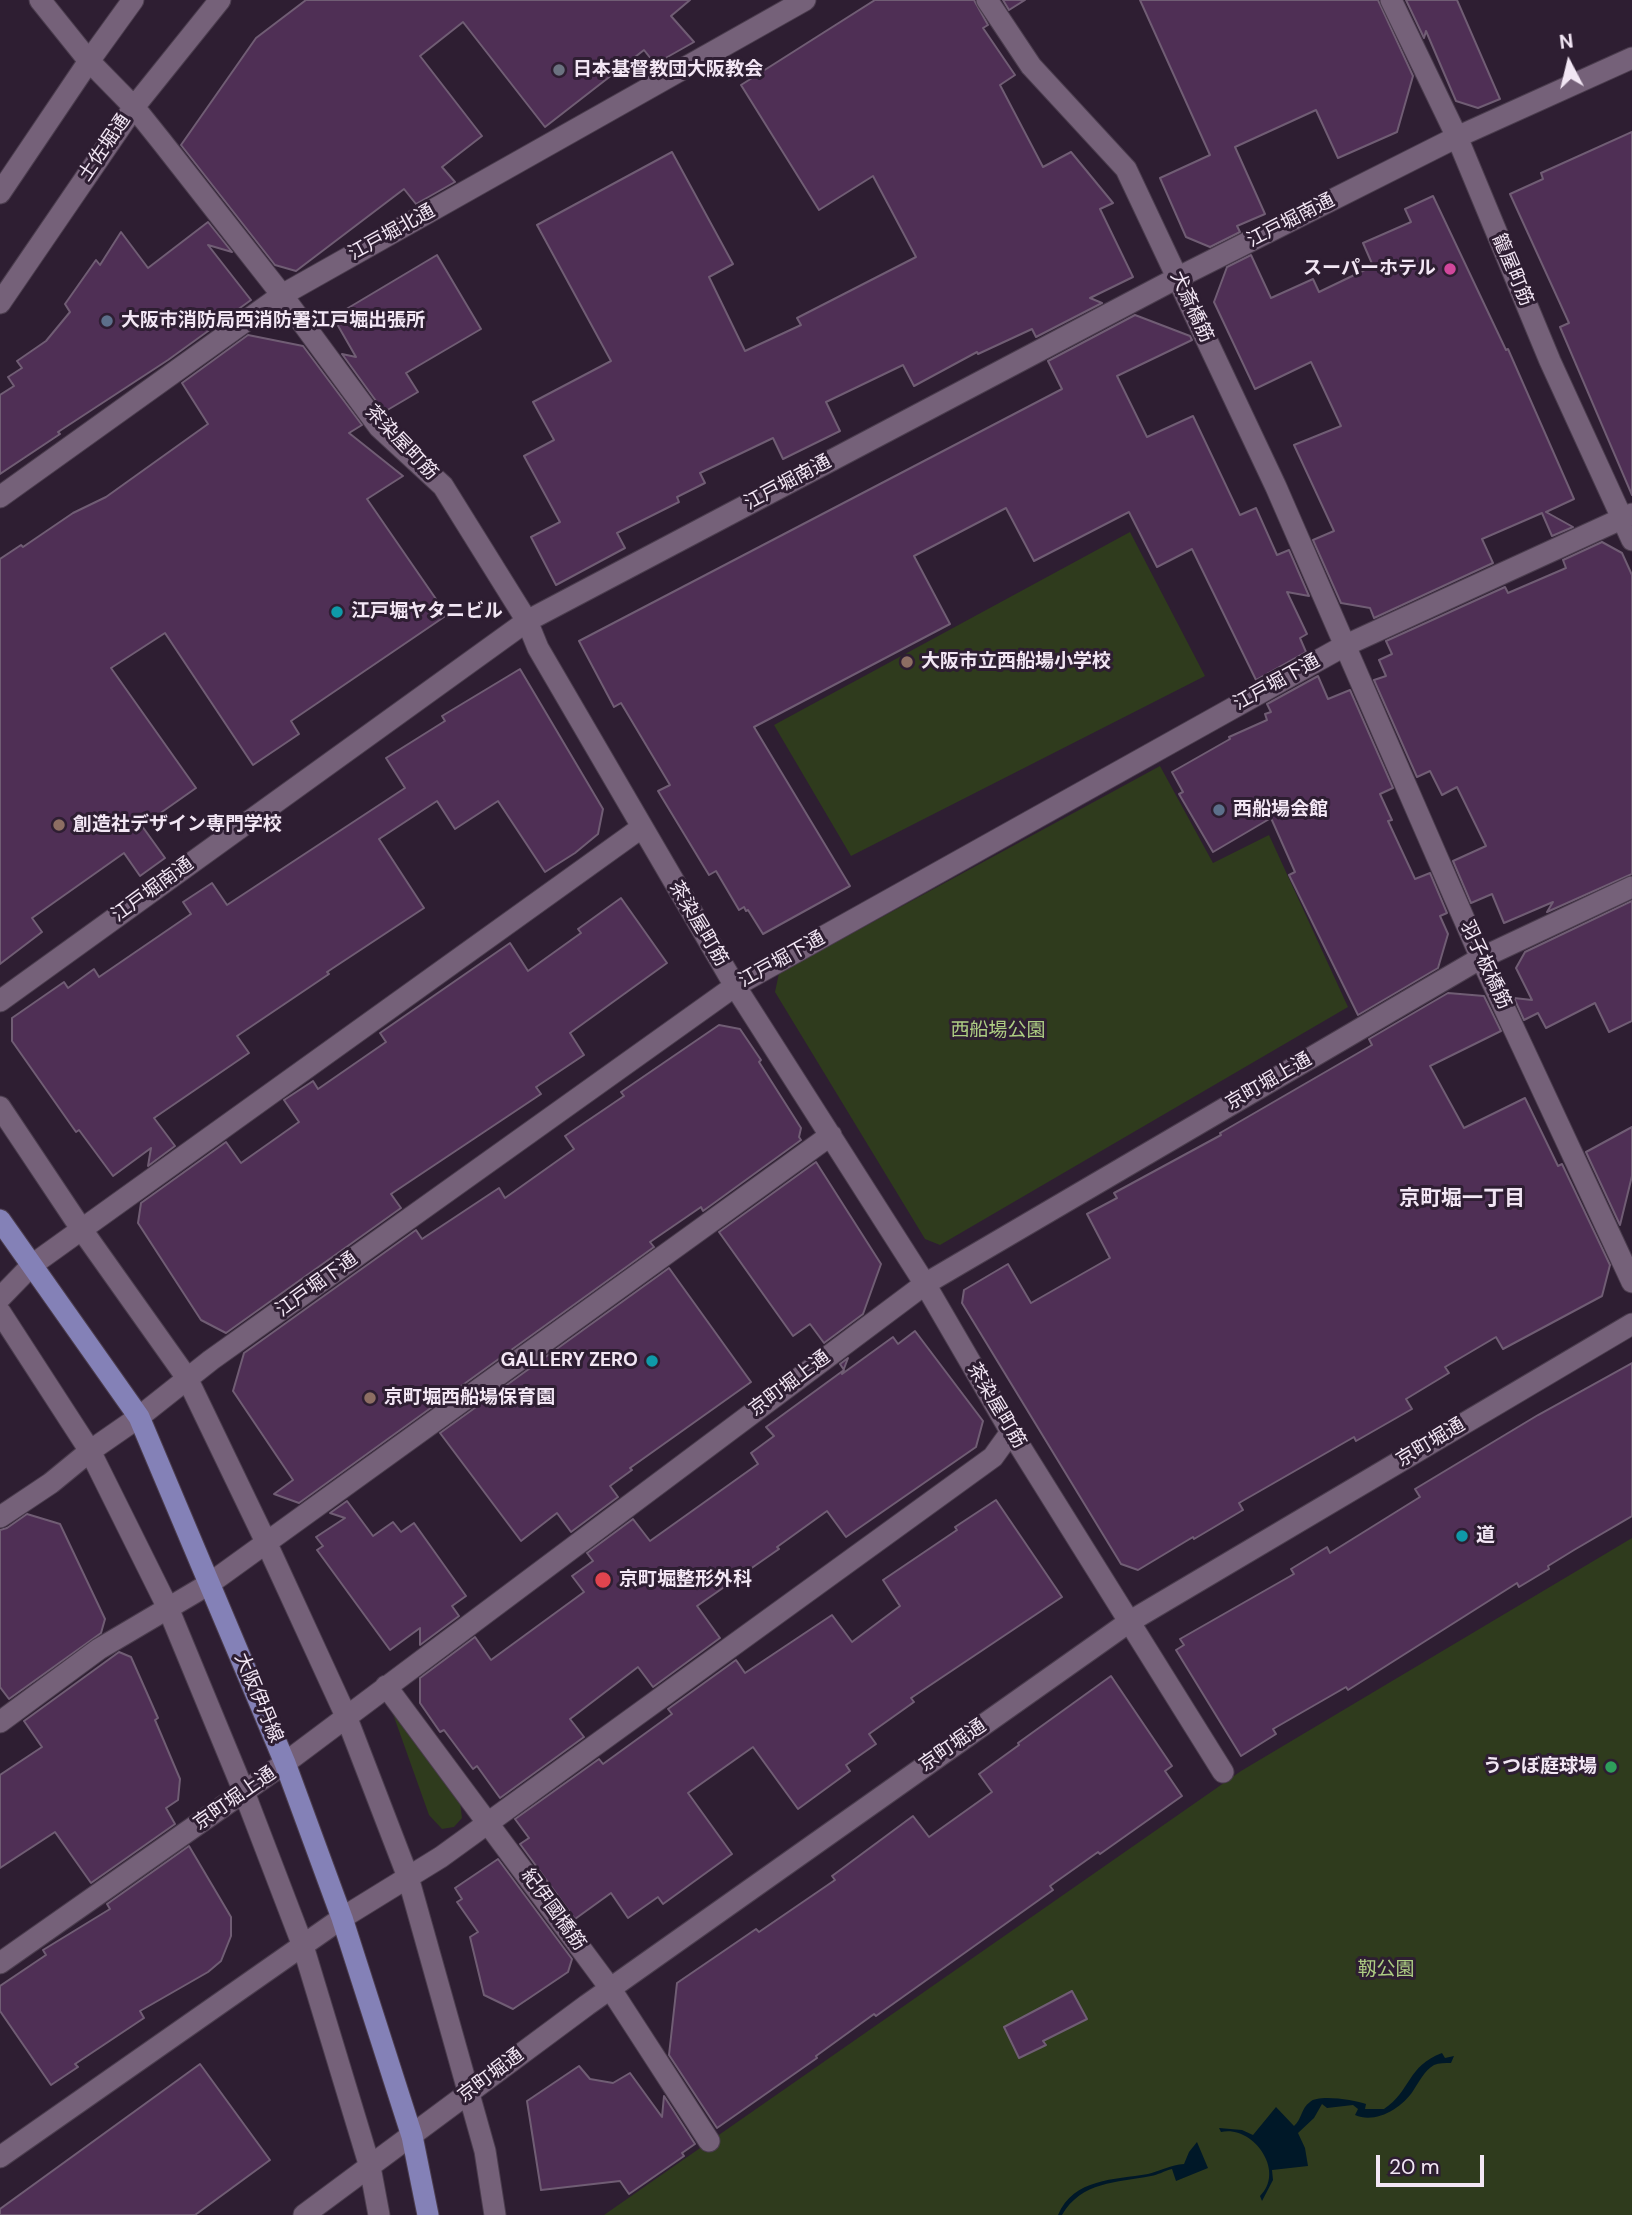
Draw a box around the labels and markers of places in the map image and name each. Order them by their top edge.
place label: 日本基督教団大阪教会 [573,59,763,81]
marker: 日本基督教団大阪教会 [551,62,567,78]
place label: スーパーホテル [1303,258,1436,280]
marker: スーパーホテル [1442,261,1458,277]
place label: 大阪市消防局西消防署江戸堀出張所 [121,310,425,332]
marker: 大阪市消防局西消防署江戸堀出張所 [99,313,115,329]
place label: 江戸堀ヤタニビル [351,601,503,623]
marker: 江戸堀ヤタニビル [329,604,345,620]
place label: 大阪市立西船場小学校 [921,651,1111,673]
marker: 大阪市立西船場小学校 [899,654,915,670]
place label: 西船場会館 [1233,799,1328,821]
marker: 西船場会館 [1211,802,1227,818]
place label: 創造社デザイン専門学校 [73,814,282,836]
marker: 創造社デザイン専門学校 [51,817,67,833]
place label: GALLERY ZERO [500,1350,638,1372]
marker: GALLERY ZERO [644,1353,660,1369]
place label: 京町堀西船場保育園 [384,1387,555,1409]
marker: 京町堀西船場保育園 [362,1390,378,1406]
place label: 道 [1476,1525,1495,1547]
marker: 道 [1454,1528,1470,1544]
place label: 京町堀整形外科 [619,1569,752,1591]
marker: 京町堀整形外科 [593,1570,613,1590]
place label: うつぼ庭球場 [1483,1756,1597,1778]
marker: うつぼ庭球場 [1603,1759,1619,1775]

